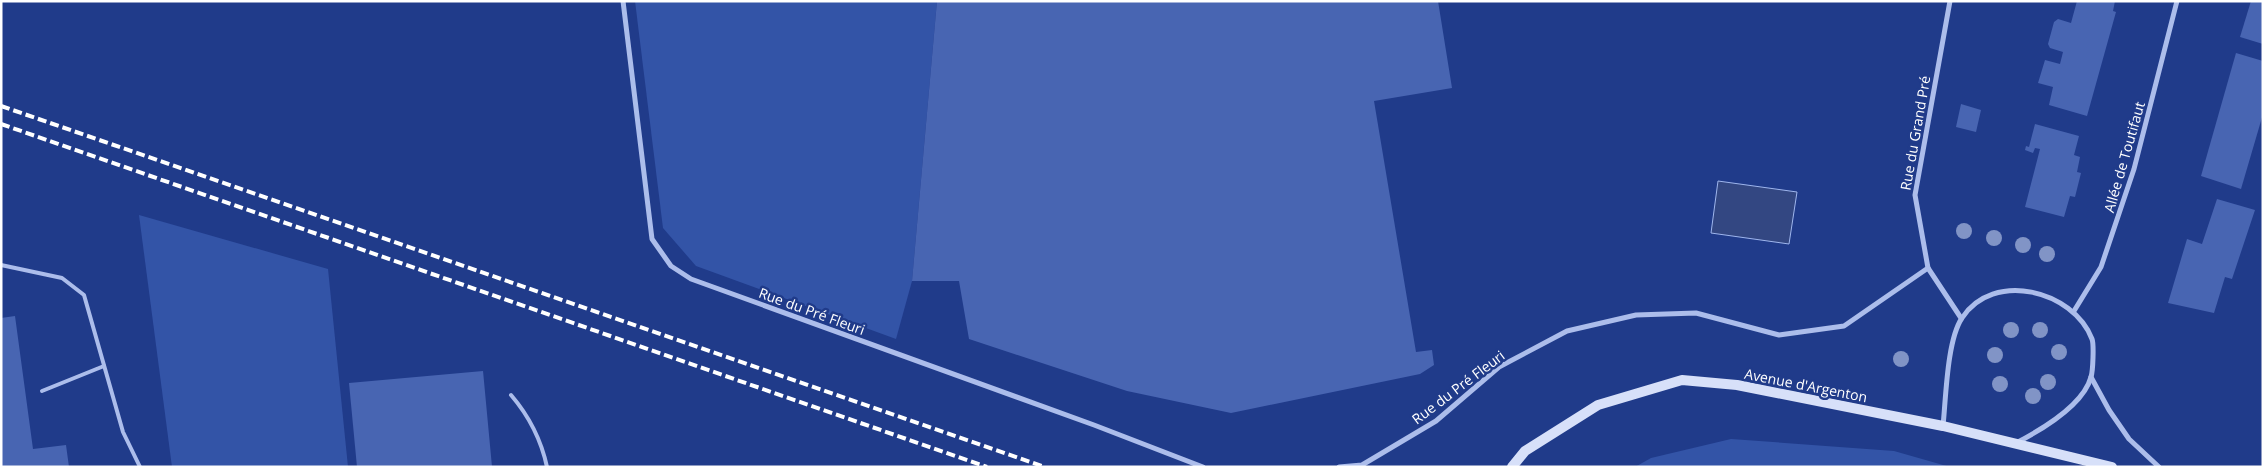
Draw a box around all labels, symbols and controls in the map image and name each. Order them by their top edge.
street label: Rue du Grand Pré [1896,74,1934,192]
street label: Allée de Toutifaut [2099,99,2149,215]
street label: Rue du Pré Fleuri [756,283,868,339]
street label: Rue du Pré Fleuri [1408,346,1508,428]
street label: Avenue d'Argenton [1743,364,1869,406]

